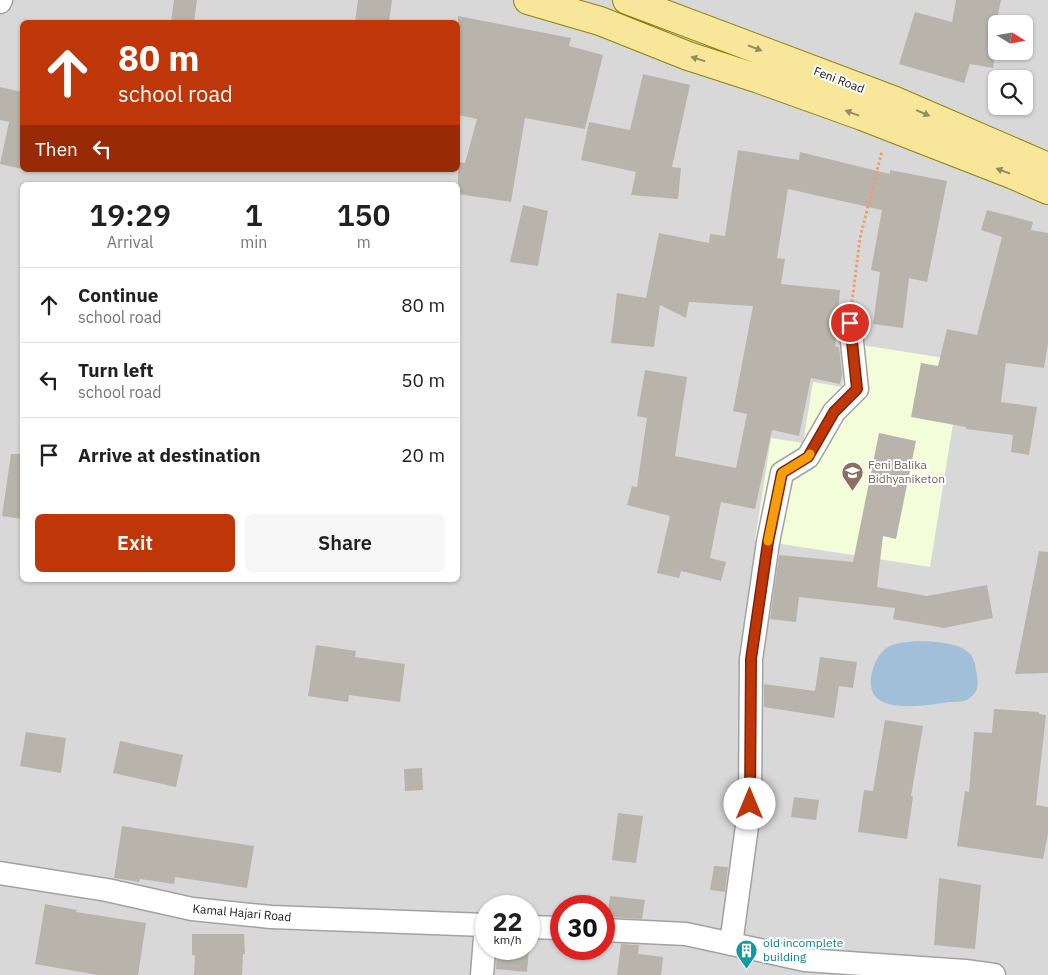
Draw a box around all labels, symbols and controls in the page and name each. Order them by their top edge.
north arrow [988,15,1032,60]
map controls [988,15,1033,115]
text: 80 m [118,35,200,81]
icon: ahead [35,40,100,105]
one-way arrow [748,44,763,52]
one-way arrow [690,55,705,63]
street label: Feni Road [812,63,867,96]
button: search [988,70,1033,115]
text: school road [118,79,233,108]
one-way arrow [844,109,859,116]
one-way arrow [916,109,930,117]
icon: left [88,135,116,163]
text: Then [35,137,78,161]
one-way arrow [995,167,1010,175]
text: 19:29 [89,195,171,234]
text: 1 [245,195,263,234]
text: 150 [337,195,391,234]
text: Arrival [107,232,153,252]
text: min [240,232,267,252]
text: m [357,232,371,252]
text: Continue [78,283,158,307]
icon: ahead [35,291,63,319]
text: 80 m [401,293,445,317]
pin [829,302,871,344]
text: school road [78,307,162,327]
icon: arrive [836,309,864,337]
text: Turn left [78,358,154,382]
icon: left [35,366,63,394]
text: 50 m [401,368,445,392]
text: school road [78,382,162,402]
icon: arrive [35,441,63,469]
text: Arrive at destination [78,443,261,467]
text: 20 m [401,443,445,467]
place label: Feni Balika Bidhyaniketon [868,457,945,486]
school or university icon: Feni Balika Bidhyaniketon [840,460,864,491]
button: Exit [35,514,235,572]
button: Share [245,514,445,572]
position arrow [723,777,775,829]
speed limit sign: 30 [550,895,615,960]
street label: Kamal Hajari Road [192,901,292,924]
text: 22 [492,905,523,938]
text: km/h [493,932,522,947]
place label: old incomplete building [763,935,844,964]
building icon: old incomplete building [735,938,759,969]

